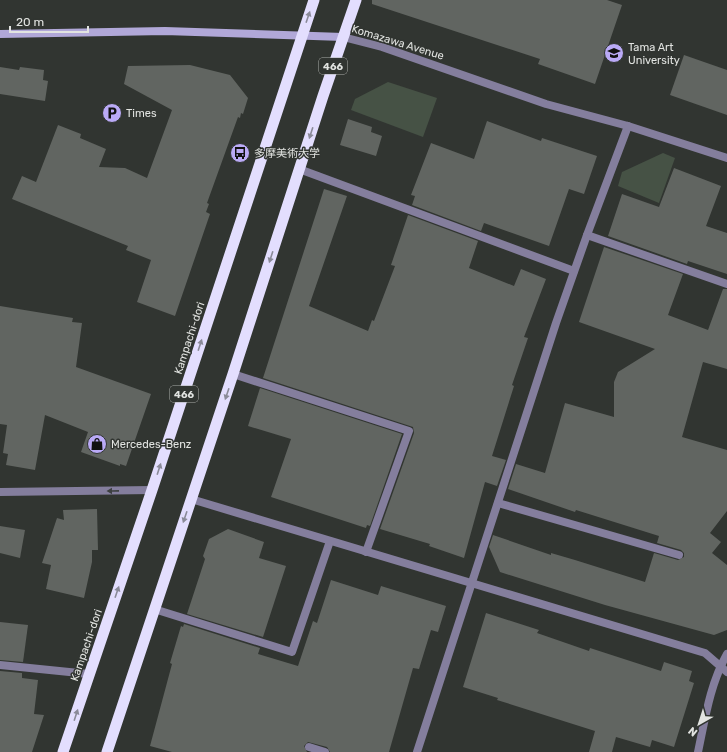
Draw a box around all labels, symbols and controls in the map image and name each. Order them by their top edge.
scale bar [10,8,88,34]
one-way arrow [306,11,312,23]
text: 20 m [16,15,44,29]
street label: Komazawa Avenue [350,22,446,63]
place label: Tama Art University [628,41,680,67]
school or university icon: Tama Art University [603,42,625,64]
road number: 466 [319,58,347,74]
parking icon: Times [101,102,123,124]
place label: Times [126,107,157,120]
one-way arrow [307,127,313,139]
bus stop icon: 多摩美術大学 [229,142,251,164]
place label: 多摩美術大学 [254,147,320,160]
one-way arrow [268,251,274,263]
street label: Kampachi-dori [172,300,207,376]
one-way arrow [197,339,203,351]
road number: 466 [170,386,198,402]
one-way arrow [224,388,230,400]
shop icon: Mercedes-Benz [86,433,108,455]
place label: Mercedes-Benz [111,438,192,451]
one-way arrow [157,463,163,475]
one-way arrow [107,487,119,494]
one-way arrow [182,511,188,523]
one-way arrow [115,586,121,598]
street label: Kampachi-dori [68,607,105,683]
north arrow [679,704,719,744]
one-way arrow [73,709,79,721]
text: N [686,724,700,739]

